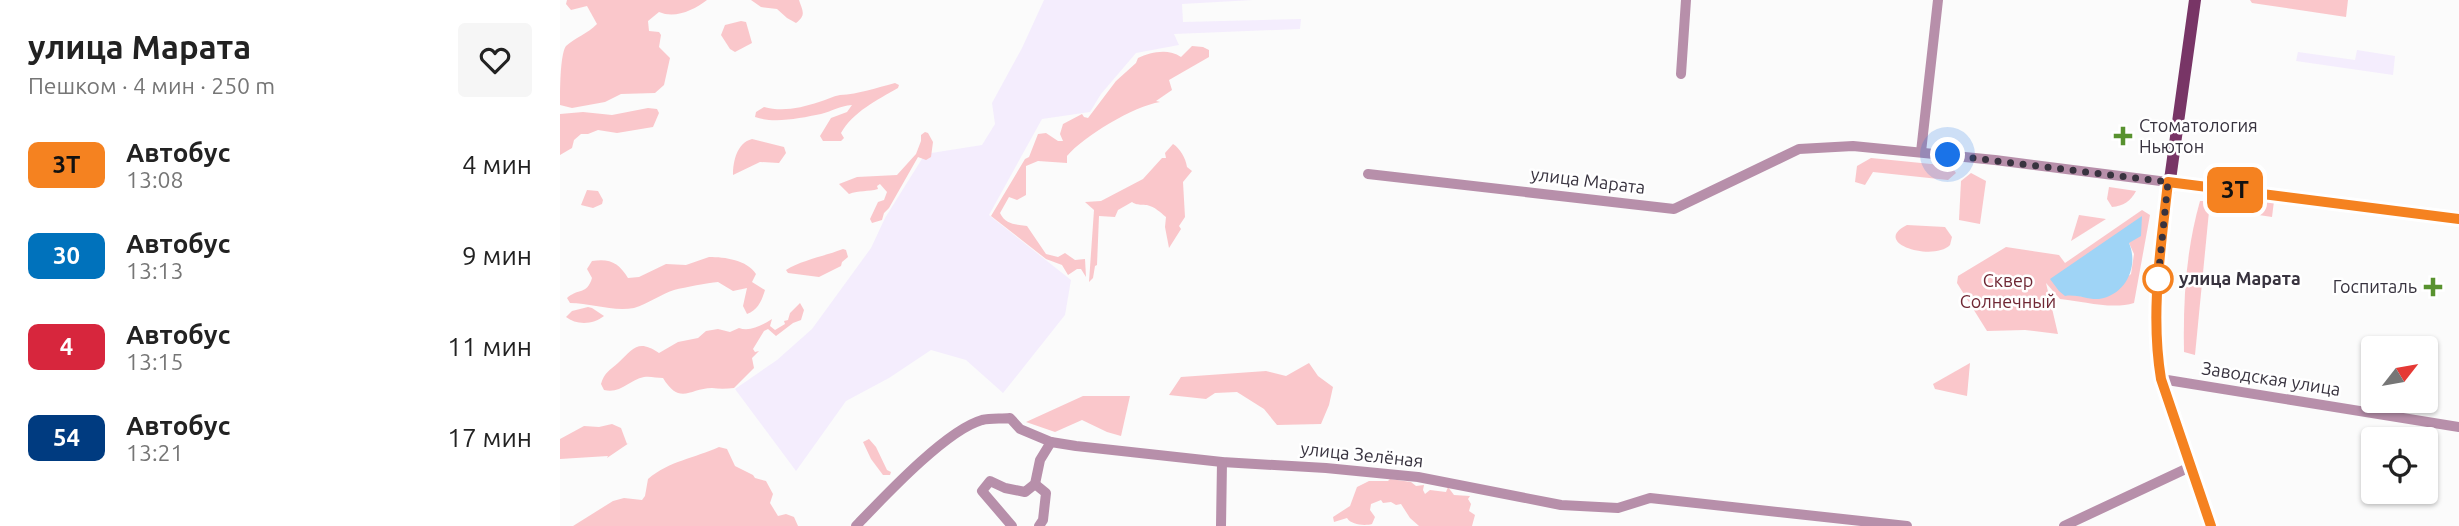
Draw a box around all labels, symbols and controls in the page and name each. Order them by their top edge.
button: heart [458,23,532,97]
text: улица Марата [28,28,251,65]
text: Пешком · 4 мин · 250 m [28,73,275,98]
place label: Стоматология Ньютон [2139,115,2258,156]
marker: Стоматология Ньютон [2113,126,2133,146]
your location [1930,137,1965,172]
text: Автобус [126,138,230,167]
text: 4 мин [462,150,532,179]
text: 3Т [53,151,80,178]
street label: улица Марата [1530,163,1647,197]
text: 13:08 [126,167,184,192]
line badge: 3Т [2204,167,2266,213]
text: 3Т [2221,176,2249,203]
text: Автобус [126,229,230,258]
text: 9 мин [462,241,532,270]
text: 30 [53,242,80,269]
text: 13:13 [126,258,184,283]
marker: улица Марата [2143,264,2173,294]
place label: улица Марата [2179,268,2301,288]
park label: Сквер Солнечный [1960,270,2056,311]
place label: Госпиталь [2333,276,2417,296]
marker: Госпиталь [2423,277,2443,297]
text: Автобус [126,320,230,349]
text: 11 мин [447,332,532,361]
text: 4 [60,333,73,360]
north arrow [2361,336,2438,413]
map controls [2361,336,2438,504]
text: 13:15 [126,349,184,374]
street label: Заводская улица [2200,357,2342,399]
text: Автобус [126,411,230,440]
text: 17 мин [447,423,532,452]
text: 54 [53,424,80,451]
button: locate [2361,427,2438,504]
street label: улица Зелёная [1300,438,1424,470]
text: 13:21 [126,440,184,465]

